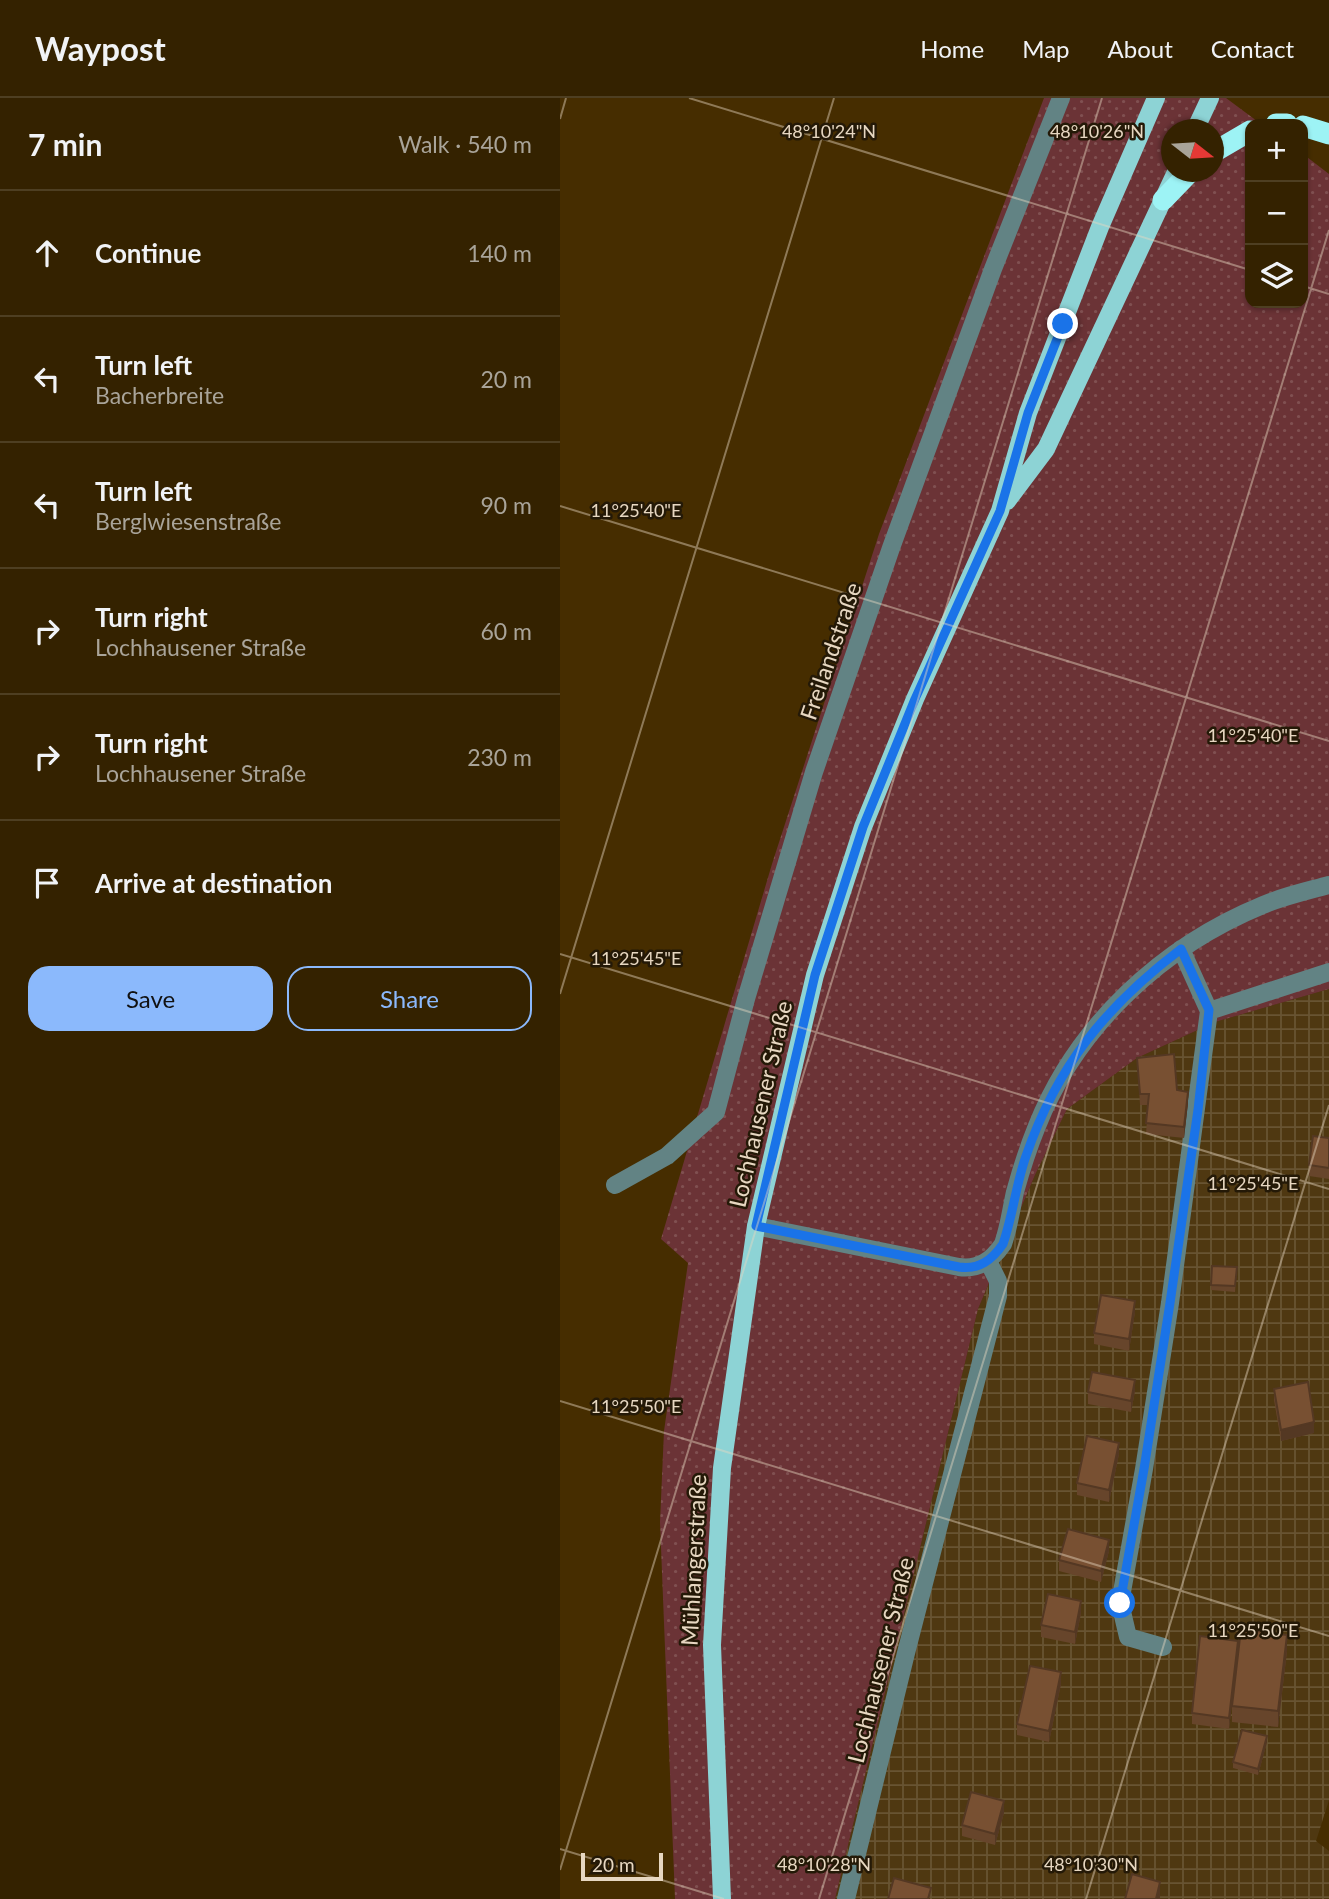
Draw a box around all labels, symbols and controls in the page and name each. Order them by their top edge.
text: Waypost [35,28,166,68]
text: Home [920,34,984,63]
text: Map [1022,34,1070,63]
text: About [1108,34,1173,63]
text: Contact [1211,34,1294,63]
north arrow [1161,119,1224,182]
map controls [1245,119,1308,308]
button: + [1245,119,1308,182]
text: 48°10'24"N [782,120,876,142]
text: 48°10'26"N [1050,120,1144,142]
text: 7 min [28,126,102,162]
text: Walk · 540 m [398,130,532,158]
button: − [1245,182,1308,245]
icon: ahead [28,234,66,272]
text: Continue [95,237,201,269]
text: 140 m [467,239,532,267]
button: layers [1245,245,1308,308]
route end [1047,308,1078,339]
text: Turn left [95,349,192,381]
icon: left [28,360,66,398]
text: 20 m [481,365,532,393]
text: Bacherbreite [95,381,224,409]
text: Turn left [95,475,192,507]
icon: left [28,486,66,524]
text: 90 m [481,491,532,519]
text: 11°25'40"E [591,499,681,521]
text: Berglwiesenstraße [95,507,281,535]
street label: Freilandstraße [793,579,867,723]
text: Turn right [95,601,208,633]
icon: right [28,612,66,650]
text: 60 m [481,617,532,645]
text: Lochhausener Straße [95,633,306,661]
text: 11°25'40"E [1208,724,1298,746]
text: Turn right [95,727,208,759]
icon: right [28,738,66,776]
text: 230 m [467,743,532,771]
text: Lochhausener Straße [95,759,306,787]
icon: arrive [28,864,66,902]
text: Arrive at destination [95,867,332,899]
text: 11°25'45"E [591,947,681,969]
button: Save [28,966,273,1031]
button: Share [287,966,532,1031]
street label: Lochhausener Straße [723,998,797,1210]
text: 11°25'45"E [1208,1172,1298,1194]
text: 11°25'50"E [591,1395,681,1417]
street label: Mühlangerstraße [675,1473,711,1647]
street label: Lochhausener Straße [841,1554,919,1766]
route start [1104,1587,1135,1618]
text: 11°25'50"E [1208,1619,1298,1641]
scale bar [581,1850,663,1882]
text: 20 m [592,1853,635,1876]
text: 48°10'28"N [777,1853,871,1875]
text: 48°10'30"N [1044,1853,1138,1875]

